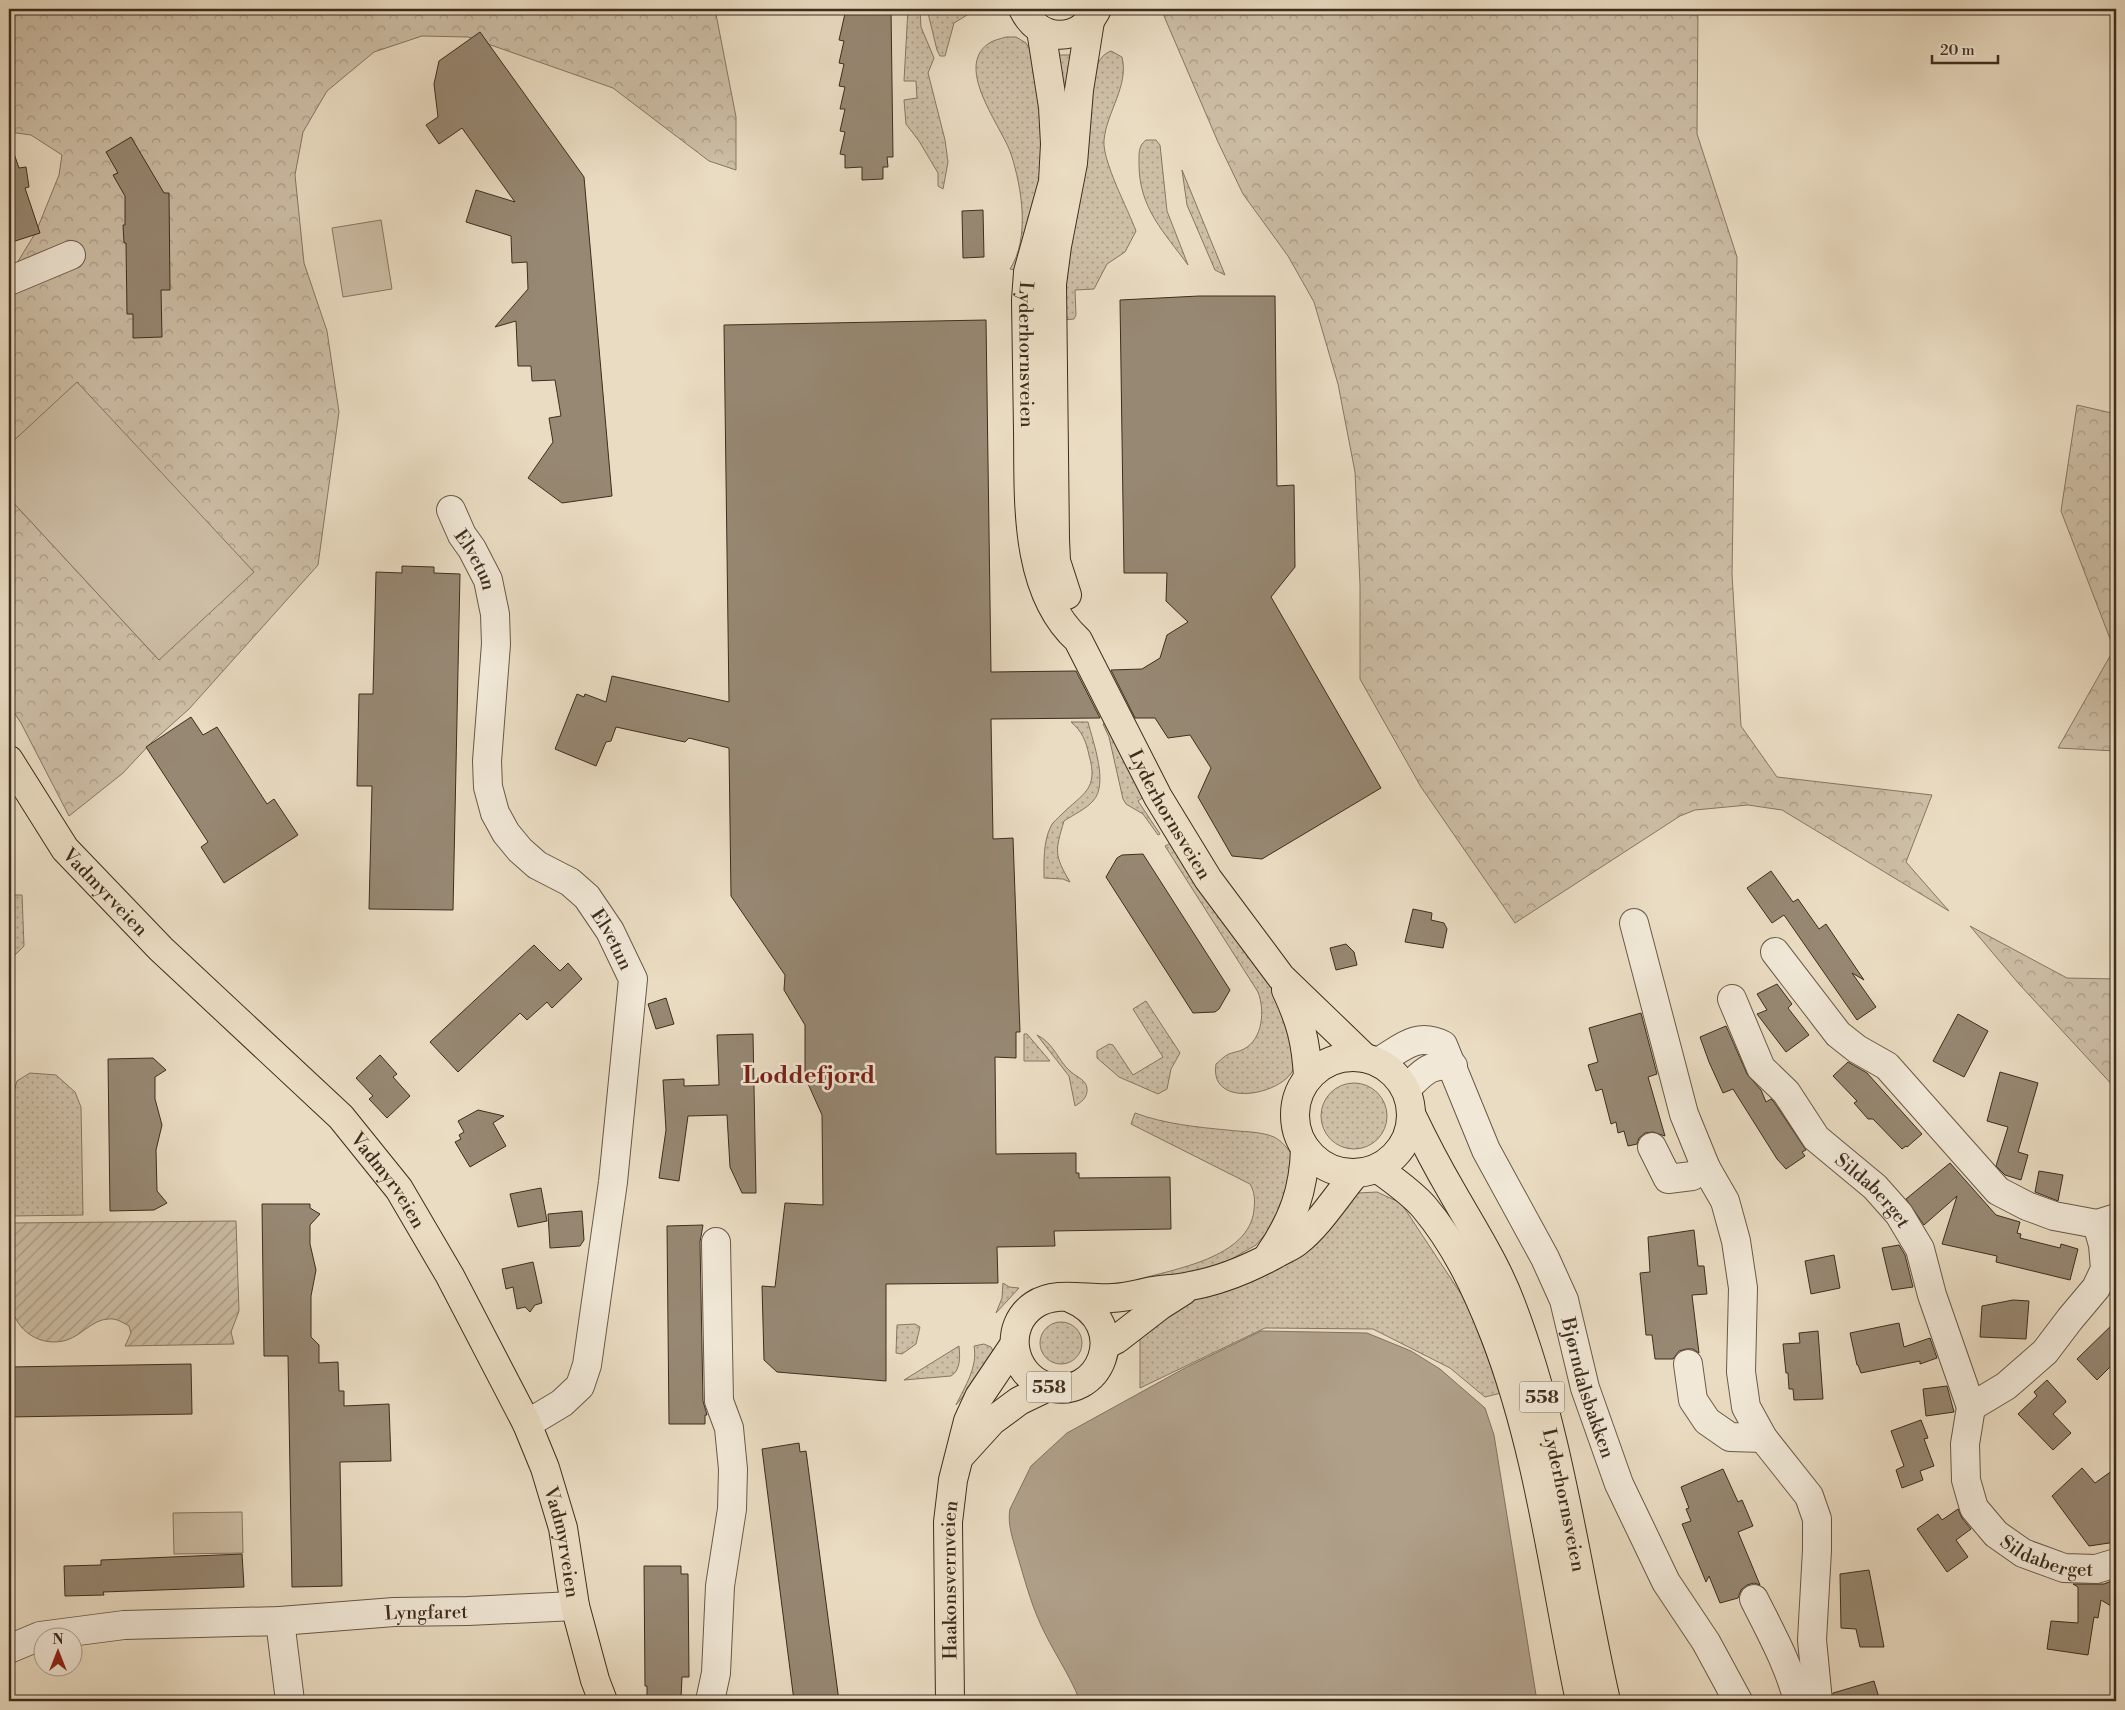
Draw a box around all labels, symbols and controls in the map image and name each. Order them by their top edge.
scale bar [1932,32,1999,64]
text: 20 m [1940,41,1975,60]
street label: Lyderhornsveien [1013,281,1039,428]
street label: Elvetun [449,525,501,592]
street label: Lyderhornsveien [1123,746,1216,884]
street label: Vadmyrveien [57,842,153,941]
street label: Elvetun [585,904,638,974]
district label: Loddefjord [743,1061,875,1091]
street label: Vadmyrveien [344,1127,430,1233]
street label: Sildaberget [1830,1148,1916,1233]
street label: Bjørndalsbakken [1555,1314,1620,1461]
road number: 558 [1026,1371,1072,1402]
road number: 558 [1520,1381,1564,1412]
street label: Lyderhornsveien [1537,1426,1590,1574]
street label: Vadmyrveien [538,1483,585,1599]
street label: Haakonsvernveien [937,1499,963,1660]
street label: Sildaberget [1995,1530,2094,1582]
street label: Lyngfaret [384,1600,468,1626]
north arrow [32,1628,82,1678]
text: N [52,1631,64,1649]

